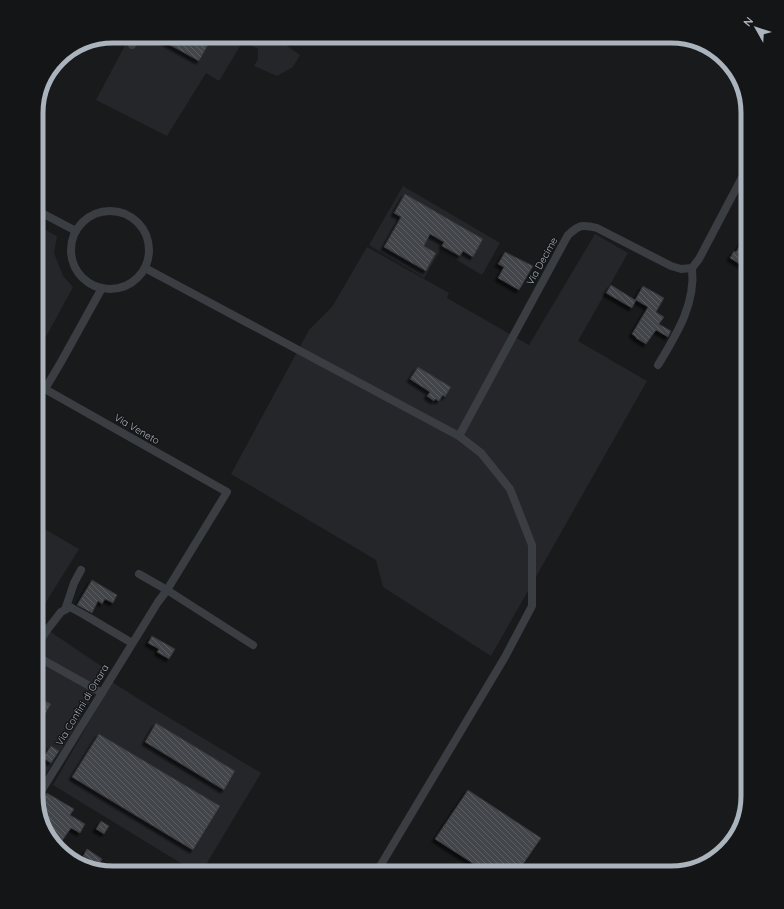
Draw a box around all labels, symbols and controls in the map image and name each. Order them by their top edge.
north arrow [736,8,776,48]
text: N [740,14,756,29]
street label: Via Decime [524,235,561,287]
street label: Via Veneto [112,411,162,447]
street label: Via Confini di Onara [53,662,111,748]

